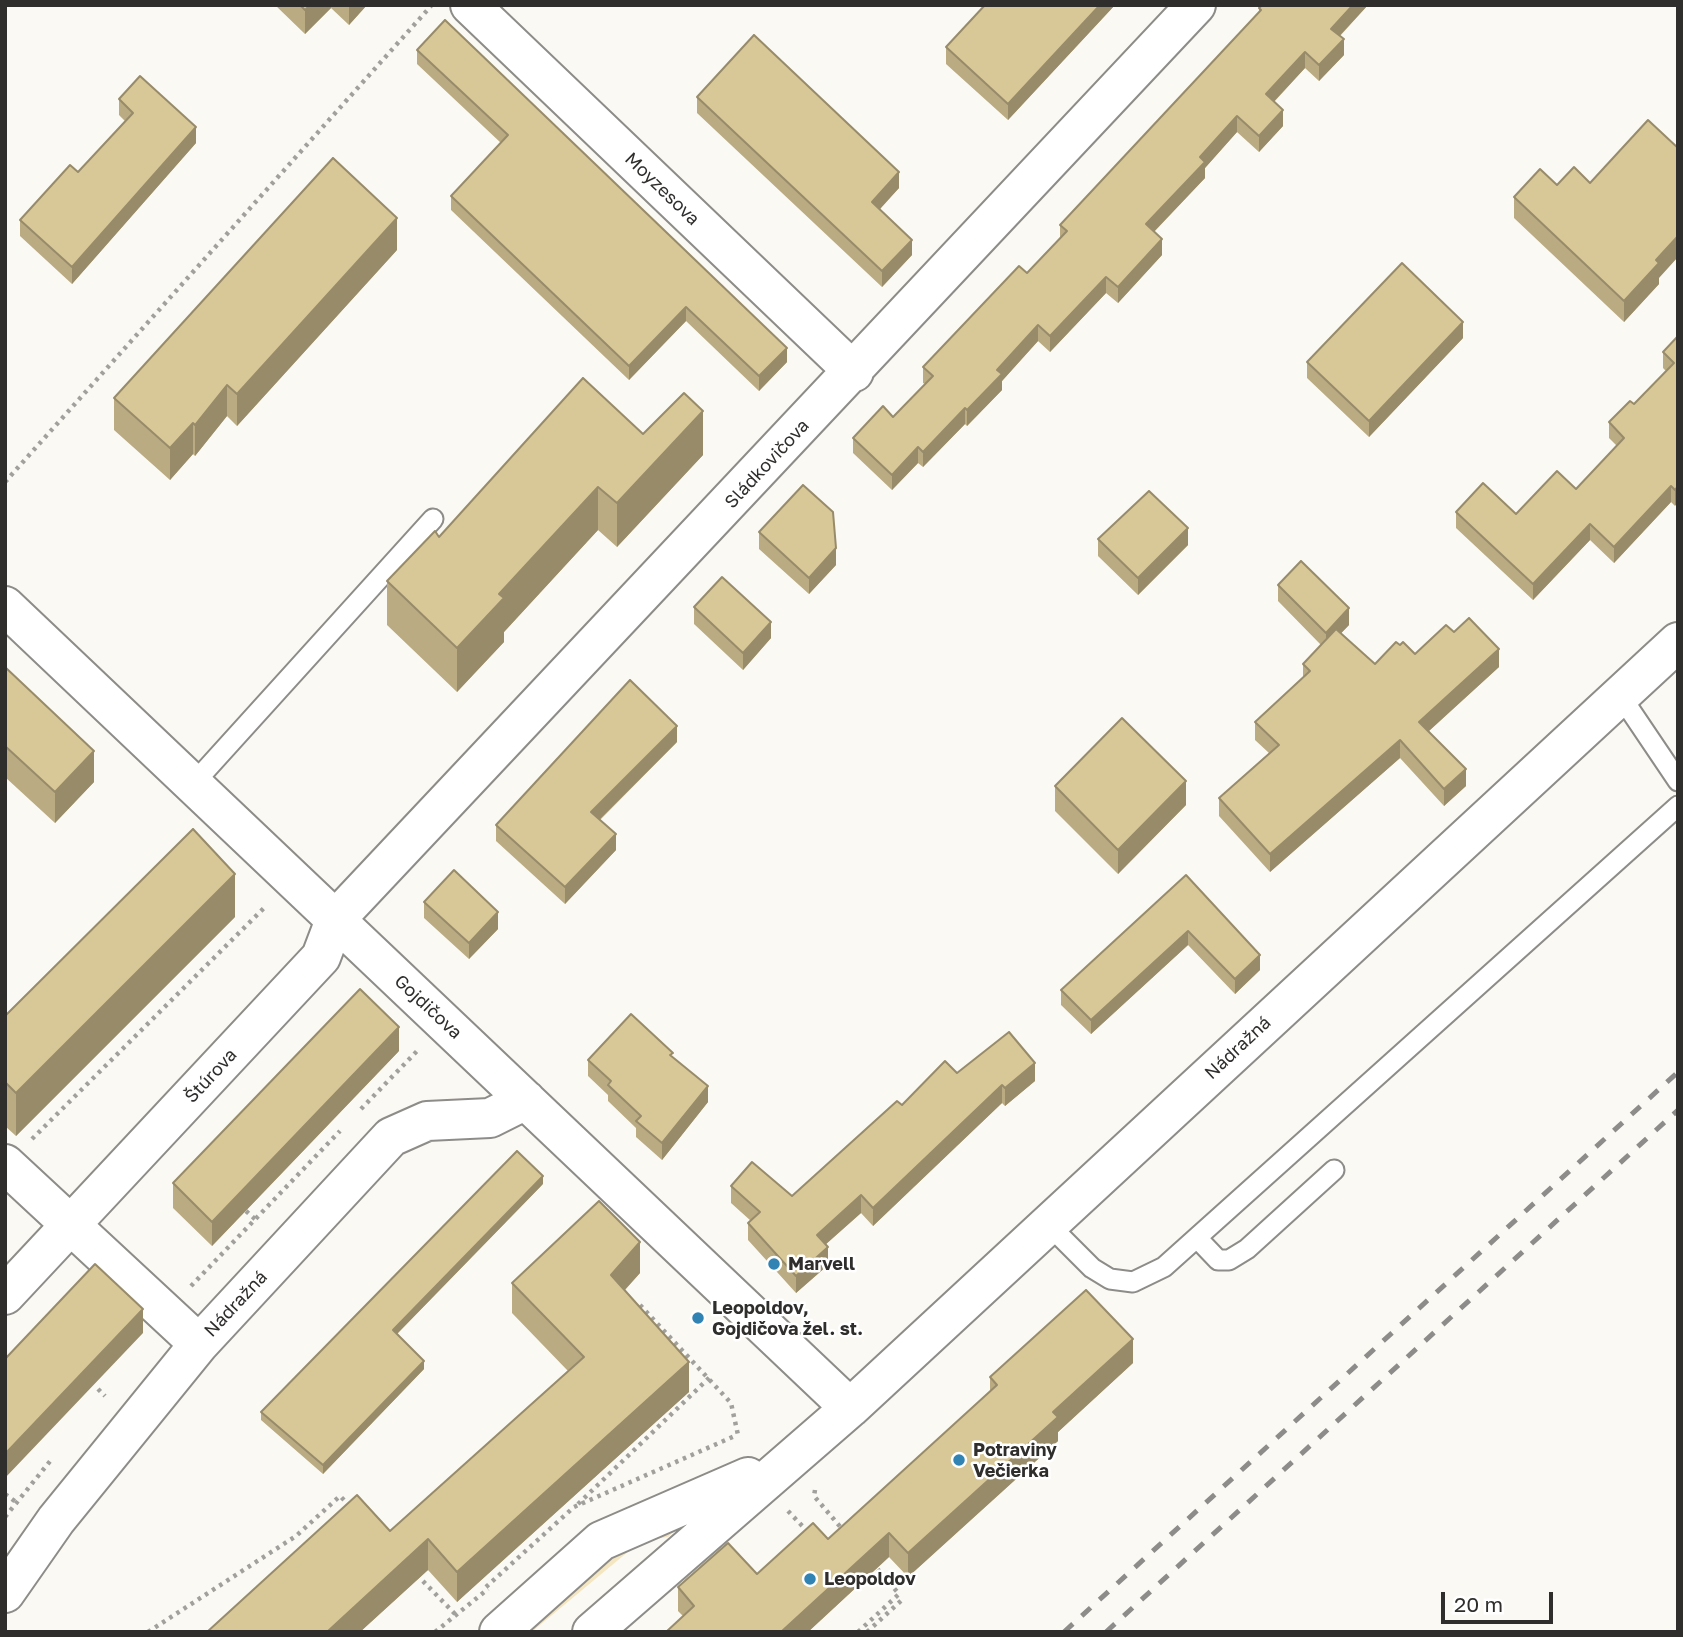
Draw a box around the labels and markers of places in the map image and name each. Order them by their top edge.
place label: Marvell [788,1253,855,1275]
marker: Marvell [766,1256,782,1272]
place label: Leopoldov, Gojdičova žel. st. [712,1297,863,1340]
marker: Leopoldov, Gojdičova žel. st. [690,1310,706,1326]
place label: Potraviny Večierka [973,1439,1057,1482]
marker: Potraviny Večierka [951,1452,967,1468]
place label: Leopoldov [824,1568,916,1590]
marker: Leopoldov [802,1571,818,1587]

